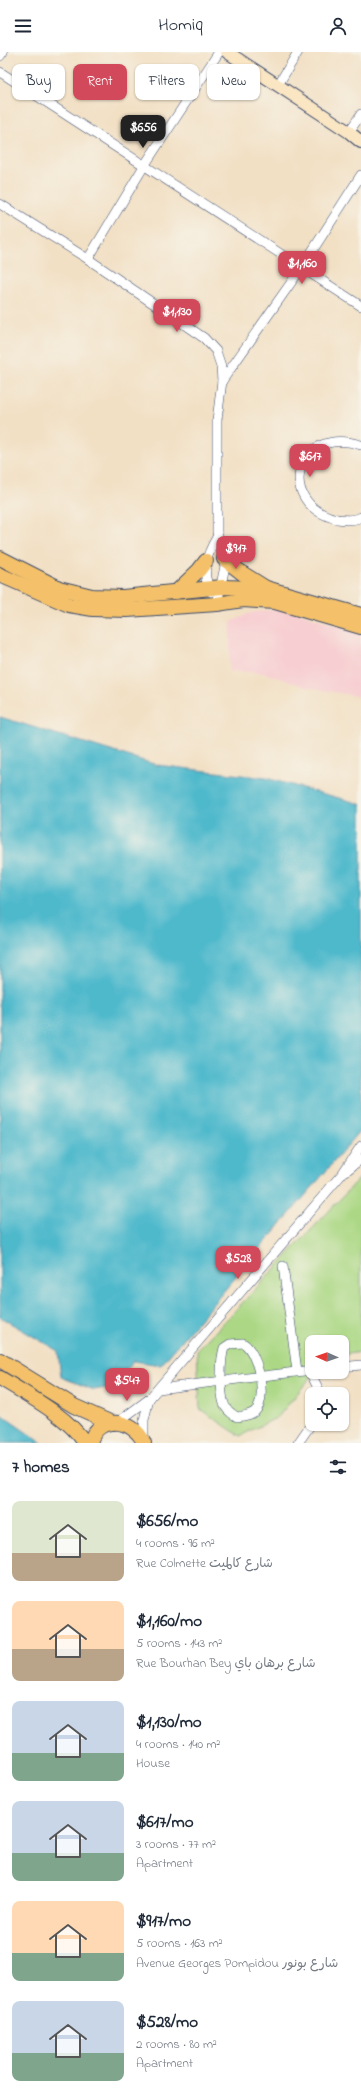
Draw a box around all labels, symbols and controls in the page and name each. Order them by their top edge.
text: Homiq [158,13,203,39]
icon: menu [12,15,34,37]
icon: person [327,15,349,37]
chip: Buy [12,64,65,100]
chip: Rent [73,64,127,100]
chip: Filters [135,64,199,100]
chip: New [207,64,260,100]
pin: $656 [119,115,167,149]
text: $656 [130,118,156,137]
pin: $1,160 [269,251,335,285]
text: $1,160 [287,254,317,273]
pin: $1,130 [144,299,210,333]
text: $1,130 [162,302,192,321]
pin: $617 [286,444,334,478]
text: $617 [298,447,322,466]
pin: $917 [212,536,260,570]
text: $917 [225,539,247,558]
pin: $528 [214,1246,262,1280]
text: $528 [225,1249,251,1268]
north arrow [305,1335,349,1379]
map controls [305,1335,349,1431]
pin: $547 [103,1368,151,1402]
text: $547 [114,1371,140,1390]
button: locate [305,1387,349,1431]
text: 7 homes [12,1455,70,1480]
icon: filters [327,1456,349,1478]
text: $656/mo [136,1509,198,1534]
icon: home [44,1517,92,1565]
text: 4 rooms · 96 m² [136,1534,215,1553]
text: Rue Colmette شارع كالميت [136,1554,273,1573]
text: $1,160/mo [136,1609,202,1634]
icon: home [44,1617,92,1665]
text: 5 rooms · 143 m² [136,1634,222,1653]
text: Rue Bourhan Bey شارع برهان باي [136,1654,315,1673]
text: $1,130/mo [136,1710,202,1735]
icon: home [44,1717,92,1765]
text: 4 rooms · 140 m² [136,1735,220,1754]
text: House [136,1754,170,1773]
text: $617/mo [136,1810,193,1835]
icon: home [44,1817,92,1865]
text: 3 rooms · 77 m² [136,1835,216,1854]
text: Apartment [136,1854,193,1873]
text: $917/mo [136,1909,191,1934]
icon: home [44,1917,92,1965]
text: 5 rooms · 163 m² [136,1934,223,1953]
text: Avenue Georges Pompidou شارع بونور [136,1954,338,1973]
text: $528/mo [136,2010,198,2035]
icon: home [44,2017,92,2065]
text: 2 rooms · 80 m² [136,2035,217,2054]
text: Apartment [136,2054,193,2073]

